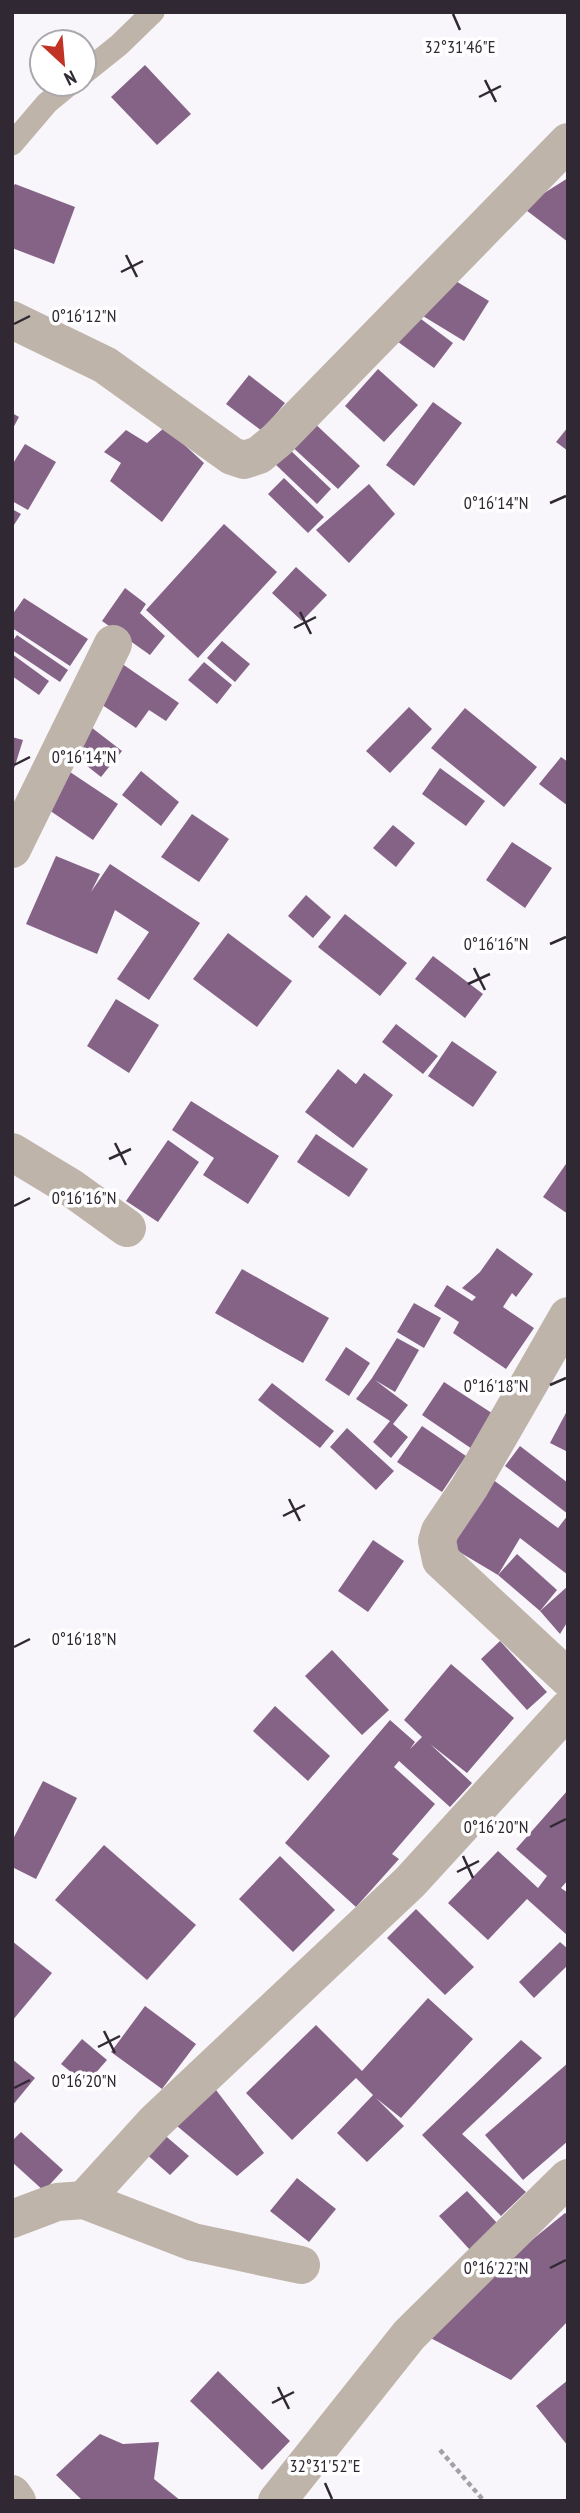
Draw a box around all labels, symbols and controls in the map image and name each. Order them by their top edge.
north arrow [28,28,98,98]
text: 32°31'46"E [425,35,495,58]
text: N [61,65,80,91]
text: 0°16'12"N [52,304,116,327]
text: 0°16'14"N [464,491,528,514]
text: 0°16'14"N [52,745,116,768]
text: 0°16'16"N [464,932,528,955]
text: 0°16'16"N [52,1186,116,1209]
text: 0°16'18"N [464,1374,528,1397]
text: 0°16'18"N [52,1627,116,1650]
text: 0°16'20"N [464,1815,528,1838]
text: 0°16'20"N [52,2069,116,2092]
text: 0°16'22"N [464,2256,528,2279]
text: 32°31'52"E [290,2454,360,2477]

